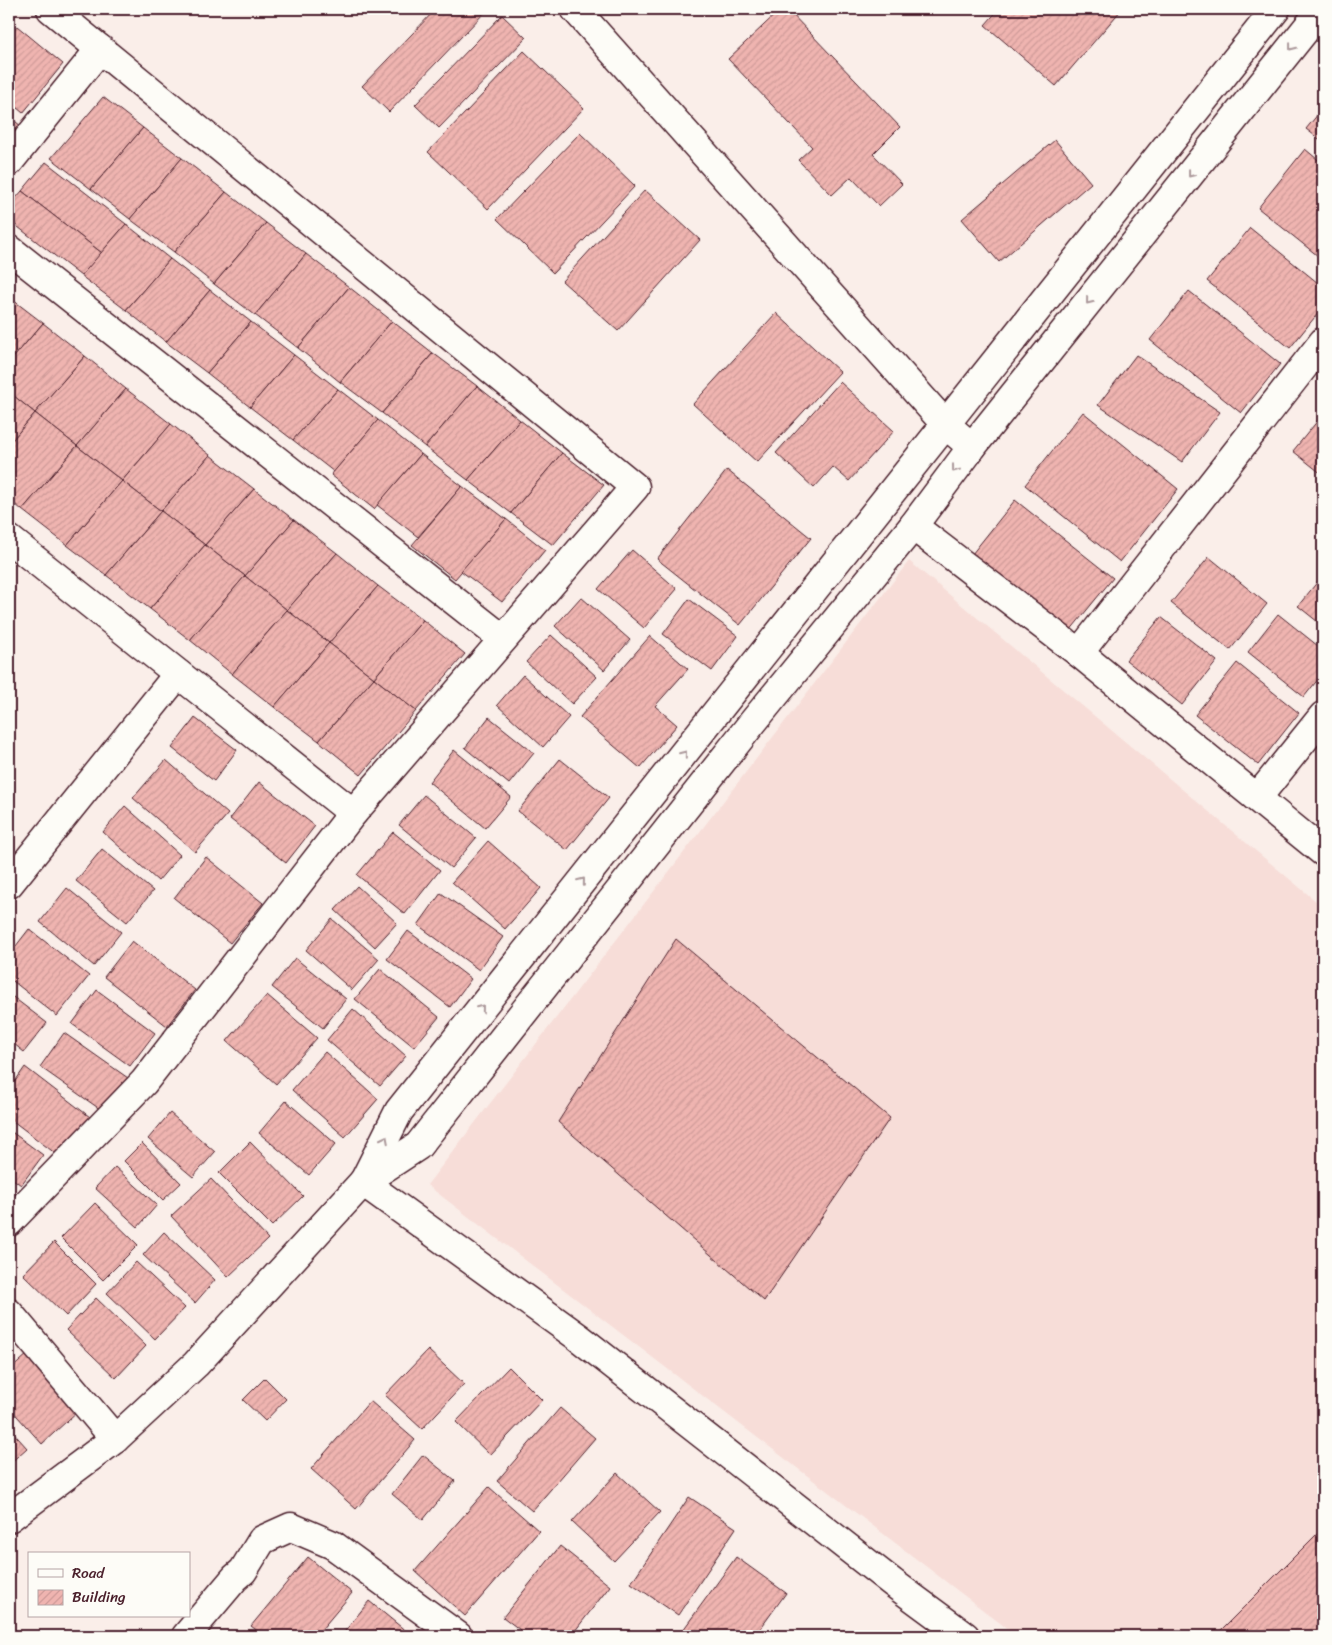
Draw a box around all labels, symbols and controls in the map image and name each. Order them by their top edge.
one-way arrow [1289,41,1297,50]
one-way arrow [1188,168,1196,177]
one-way arrow [1087,295,1095,304]
one-way arrow [953,463,961,472]
one-way arrow [678,751,686,760]
one-way arrow [577,878,585,887]
one-way arrow [476,1005,484,1014]
one-way arrow [379,1135,389,1144]
legend [28,1552,190,1618]
text: Road [72,1560,105,1586]
text: Building [72,1584,126,1610]

